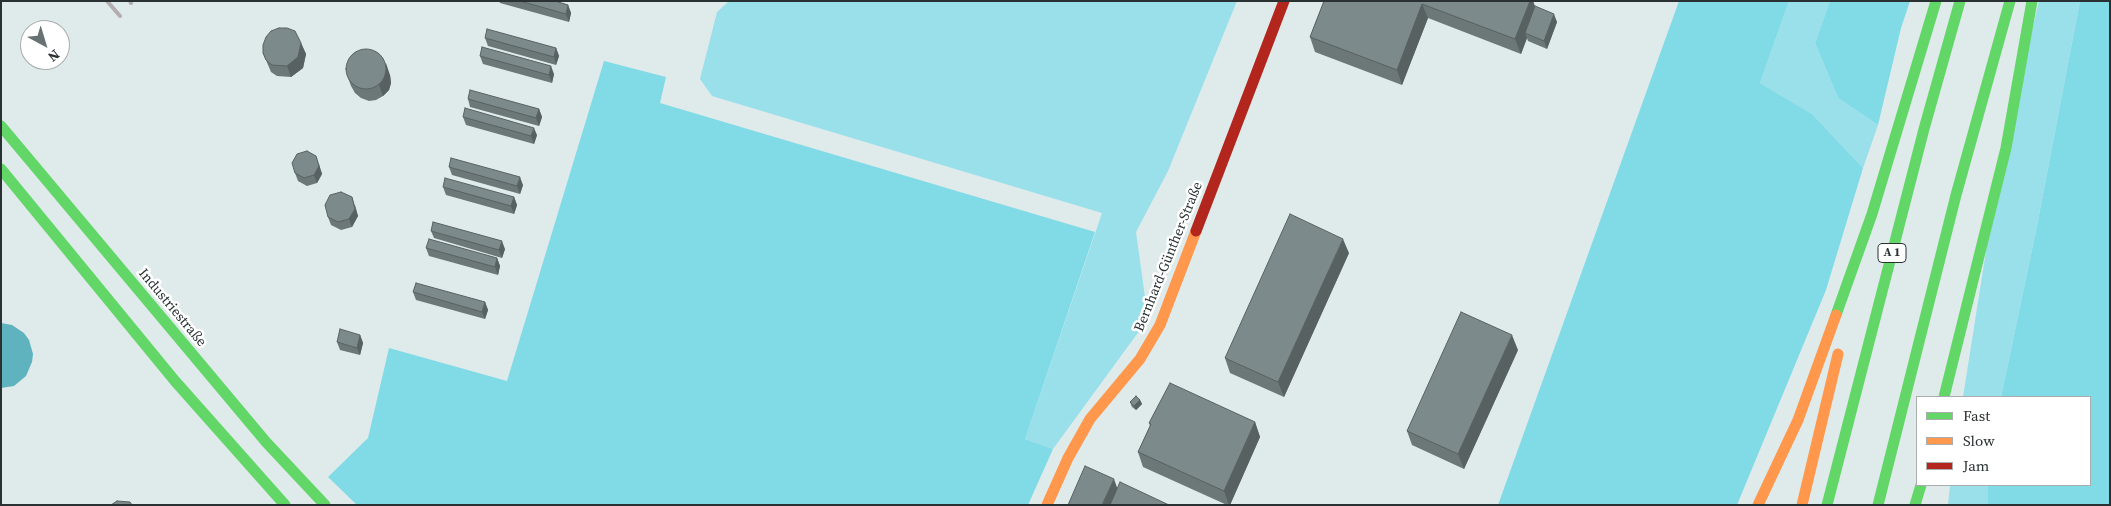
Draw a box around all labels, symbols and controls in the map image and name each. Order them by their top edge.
north arrow [20,20,70,70]
text: N [44,45,64,67]
street label: Bernhard-Günther-Straße [1131,180,1207,334]
road number: A 1 [1878,244,1906,262]
street label: Industriestraße [135,266,209,350]
legend [1916,396,2091,486]
text: Fast [1963,405,1990,426]
text: Slow [1963,430,1995,451]
text: Jam [1963,455,1989,476]

